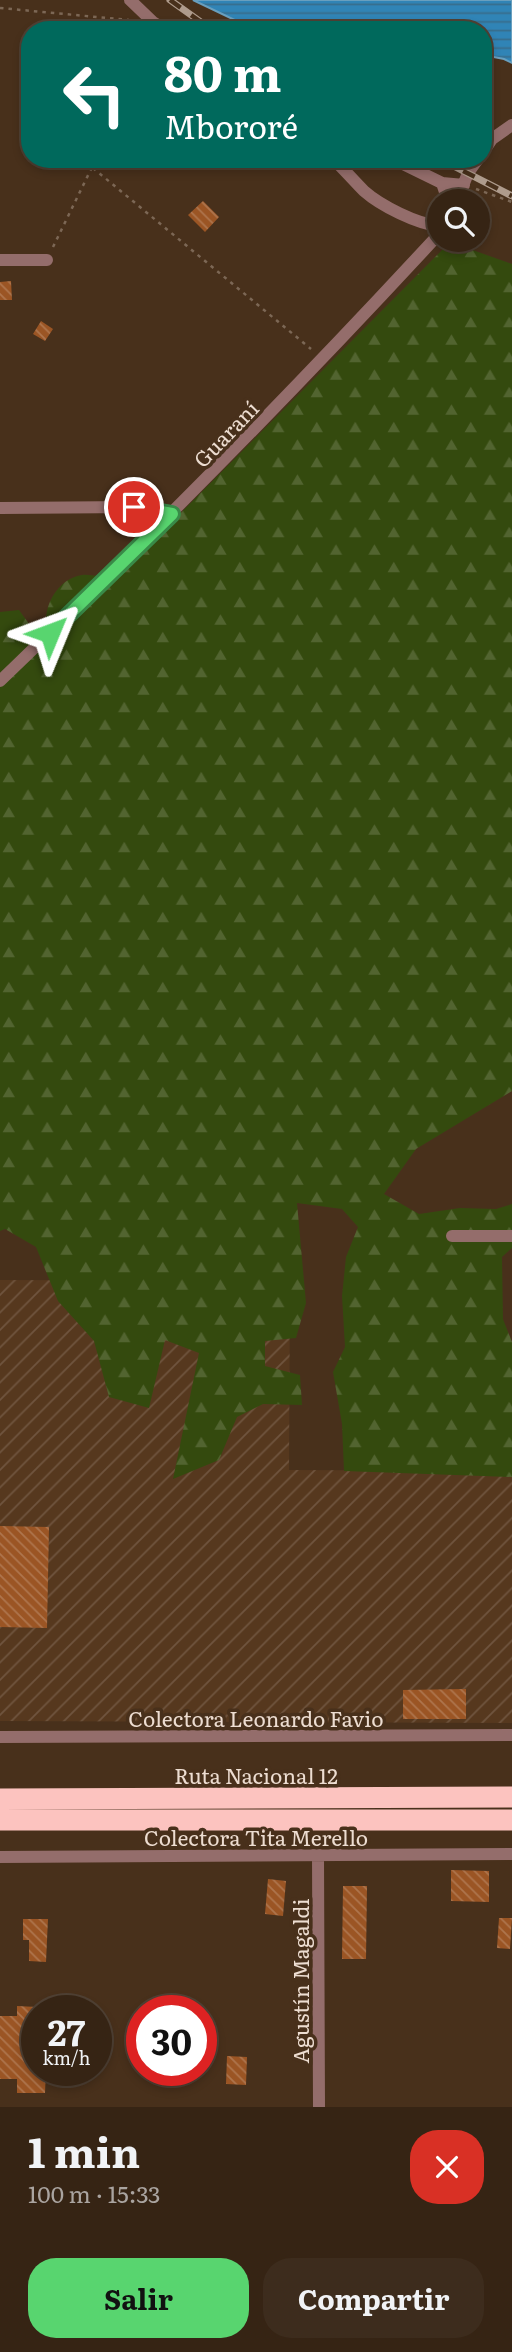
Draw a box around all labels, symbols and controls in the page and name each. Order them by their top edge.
text: 80 m [164,34,282,107]
icon: left [49,49,140,140]
text: Mbororé [164,101,298,149]
map controls [427,189,490,252]
button: search [427,189,490,252]
street label: Guaraní [185,393,265,473]
pin [104,477,164,537]
icon: arrive [115,488,153,526]
position arrow [13,596,87,670]
street label: Colectora Leonardo Favio [128,1702,384,1733]
street label: Ruta Nacional 12 [174,1759,338,1790]
street label: Colectora Tita Merello [144,1821,368,1852]
street label: Agustín Magaldi [284,1899,315,2063]
speed limit sign: 30 [126,1995,217,2086]
text: 27 [48,2005,85,2057]
text: km/h [43,2044,90,2071]
text: 1 min [28,2119,140,2181]
button: close [410,2130,484,2204]
text: 100 m · 15:33 [28,2176,160,2210]
button: Salir [28,2258,249,2338]
button: Compartir [263,2258,484,2338]

